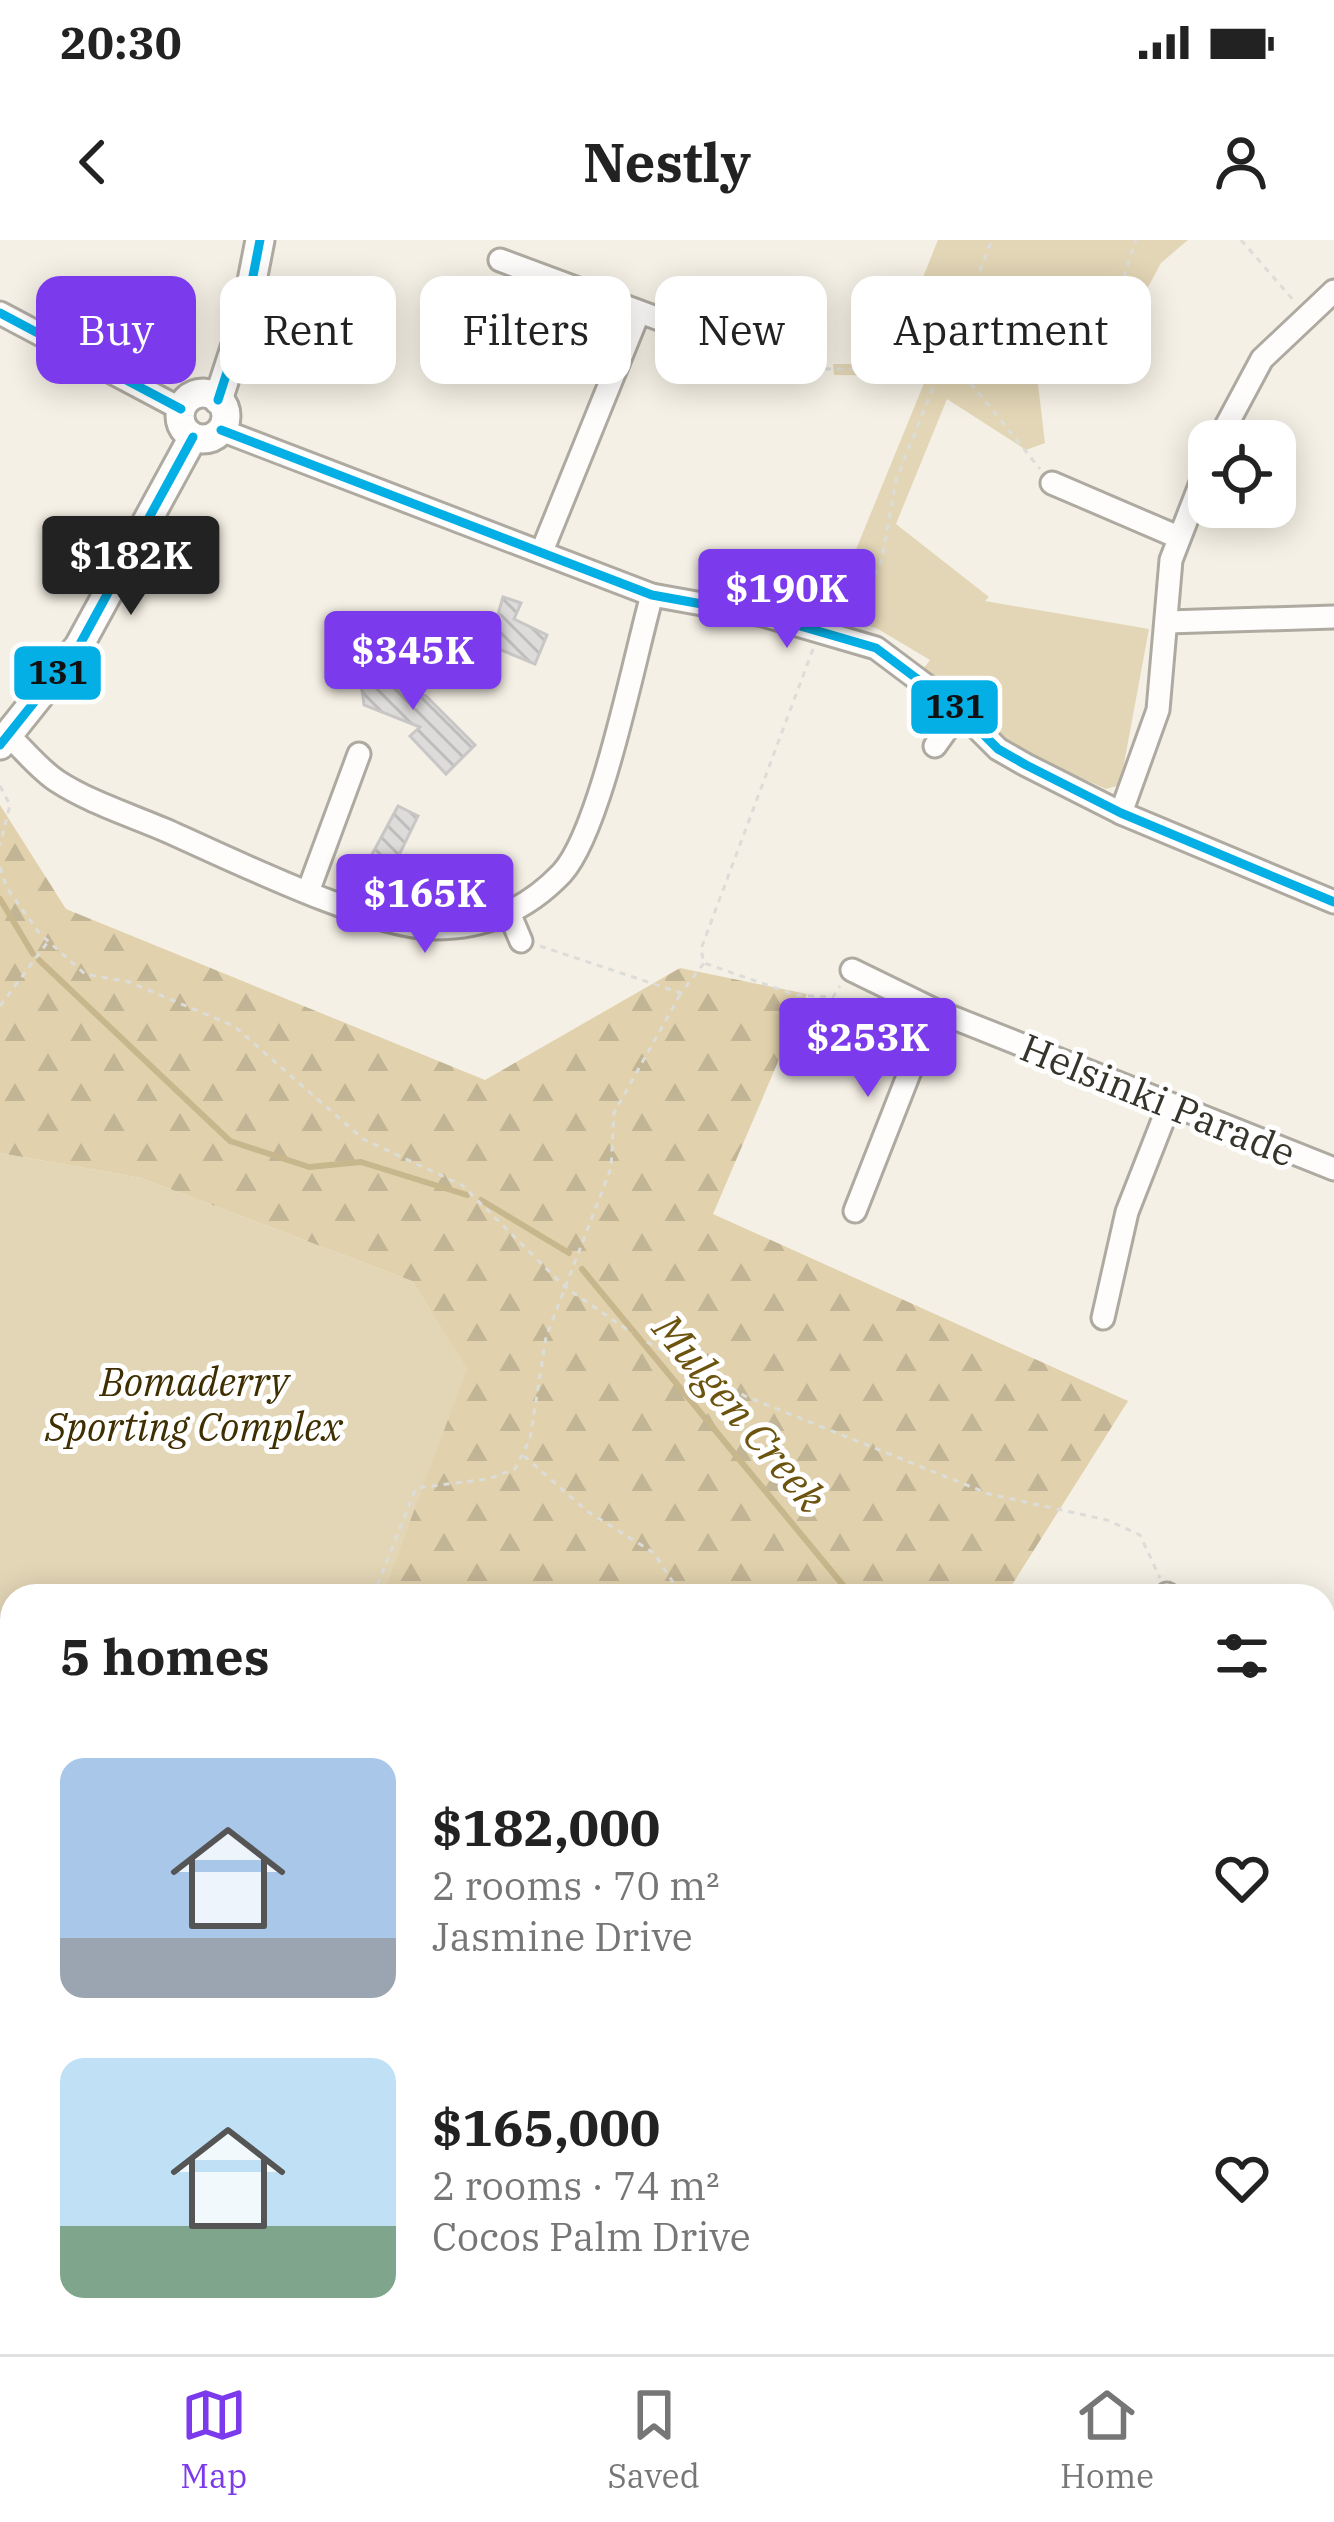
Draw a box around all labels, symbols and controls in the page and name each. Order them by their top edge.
text: 20:30 [60,13,182,71]
text: Nestly [583,127,751,197]
icon: back [60,129,126,195]
icon: person [1208,129,1274,195]
chip: Buy [36,276,196,384]
chip: Rent [220,276,396,384]
chip: Filters [420,276,631,384]
chip: New [655,276,827,384]
chip: Apartment [851,276,1151,384]
map controls [1188,420,1296,528]
button: locate [1188,420,1296,528]
pin: $182K [47,516,215,618]
text: $182K [69,529,193,580]
pin: $190K [703,549,871,651]
text: $190K [725,562,849,613]
pin: $345K [329,611,497,713]
text: $345K [351,624,475,675]
line badge: 131 [12,644,103,702]
text: 131 [28,650,88,693]
line badge: 131 [909,678,1000,736]
text: 131 [925,684,985,727]
pin: $165K [341,854,509,956]
text: $165K [363,867,487,918]
pin: $253K [784,998,952,1100]
text: $253K [806,1011,930,1062]
street label: Helsinki Parade [1013,1021,1303,1178]
water label: Mulgen Creek [641,1301,840,1524]
park label: Bomaderry Sporting Complex [44,1356,344,1452]
text: 5 homes [60,1623,270,1689]
icon: filters [1209,1623,1275,1689]
text: $182,000 [432,1794,660,1860]
icon: home [156,1806,300,1950]
icon: heart [1209,1845,1275,1911]
text: 2 rooms · 70 m² [432,1860,720,1911]
text: Jasmine Drive [432,1911,693,1962]
text: $165,000 [432,2094,660,2160]
icon: home [156,2106,300,2250]
icon: heart [1209,2145,1275,2211]
text: 2 rooms · 74 m² [432,2160,720,2211]
text: Cocos Palm Drive [432,2211,751,2262]
tab: Map [180,2382,247,2497]
tab: Saved [607,2382,700,2497]
tab: Home [1060,2382,1154,2497]

